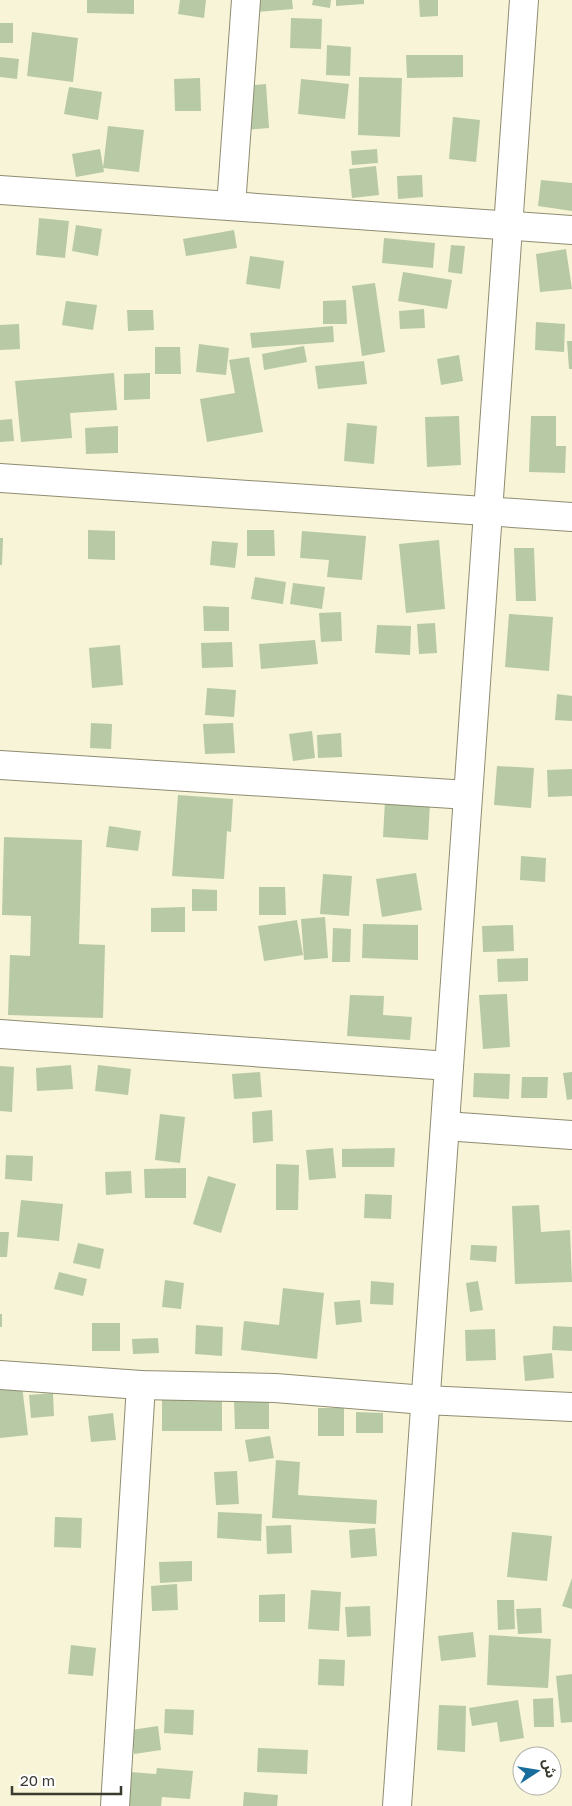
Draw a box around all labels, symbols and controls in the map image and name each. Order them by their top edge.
north arrow [512,1746,562,1796]
text: ش [540,1757,561,1779]
scale bar [12,1764,121,1796]
text: 20 m [20,1771,55,1789]

